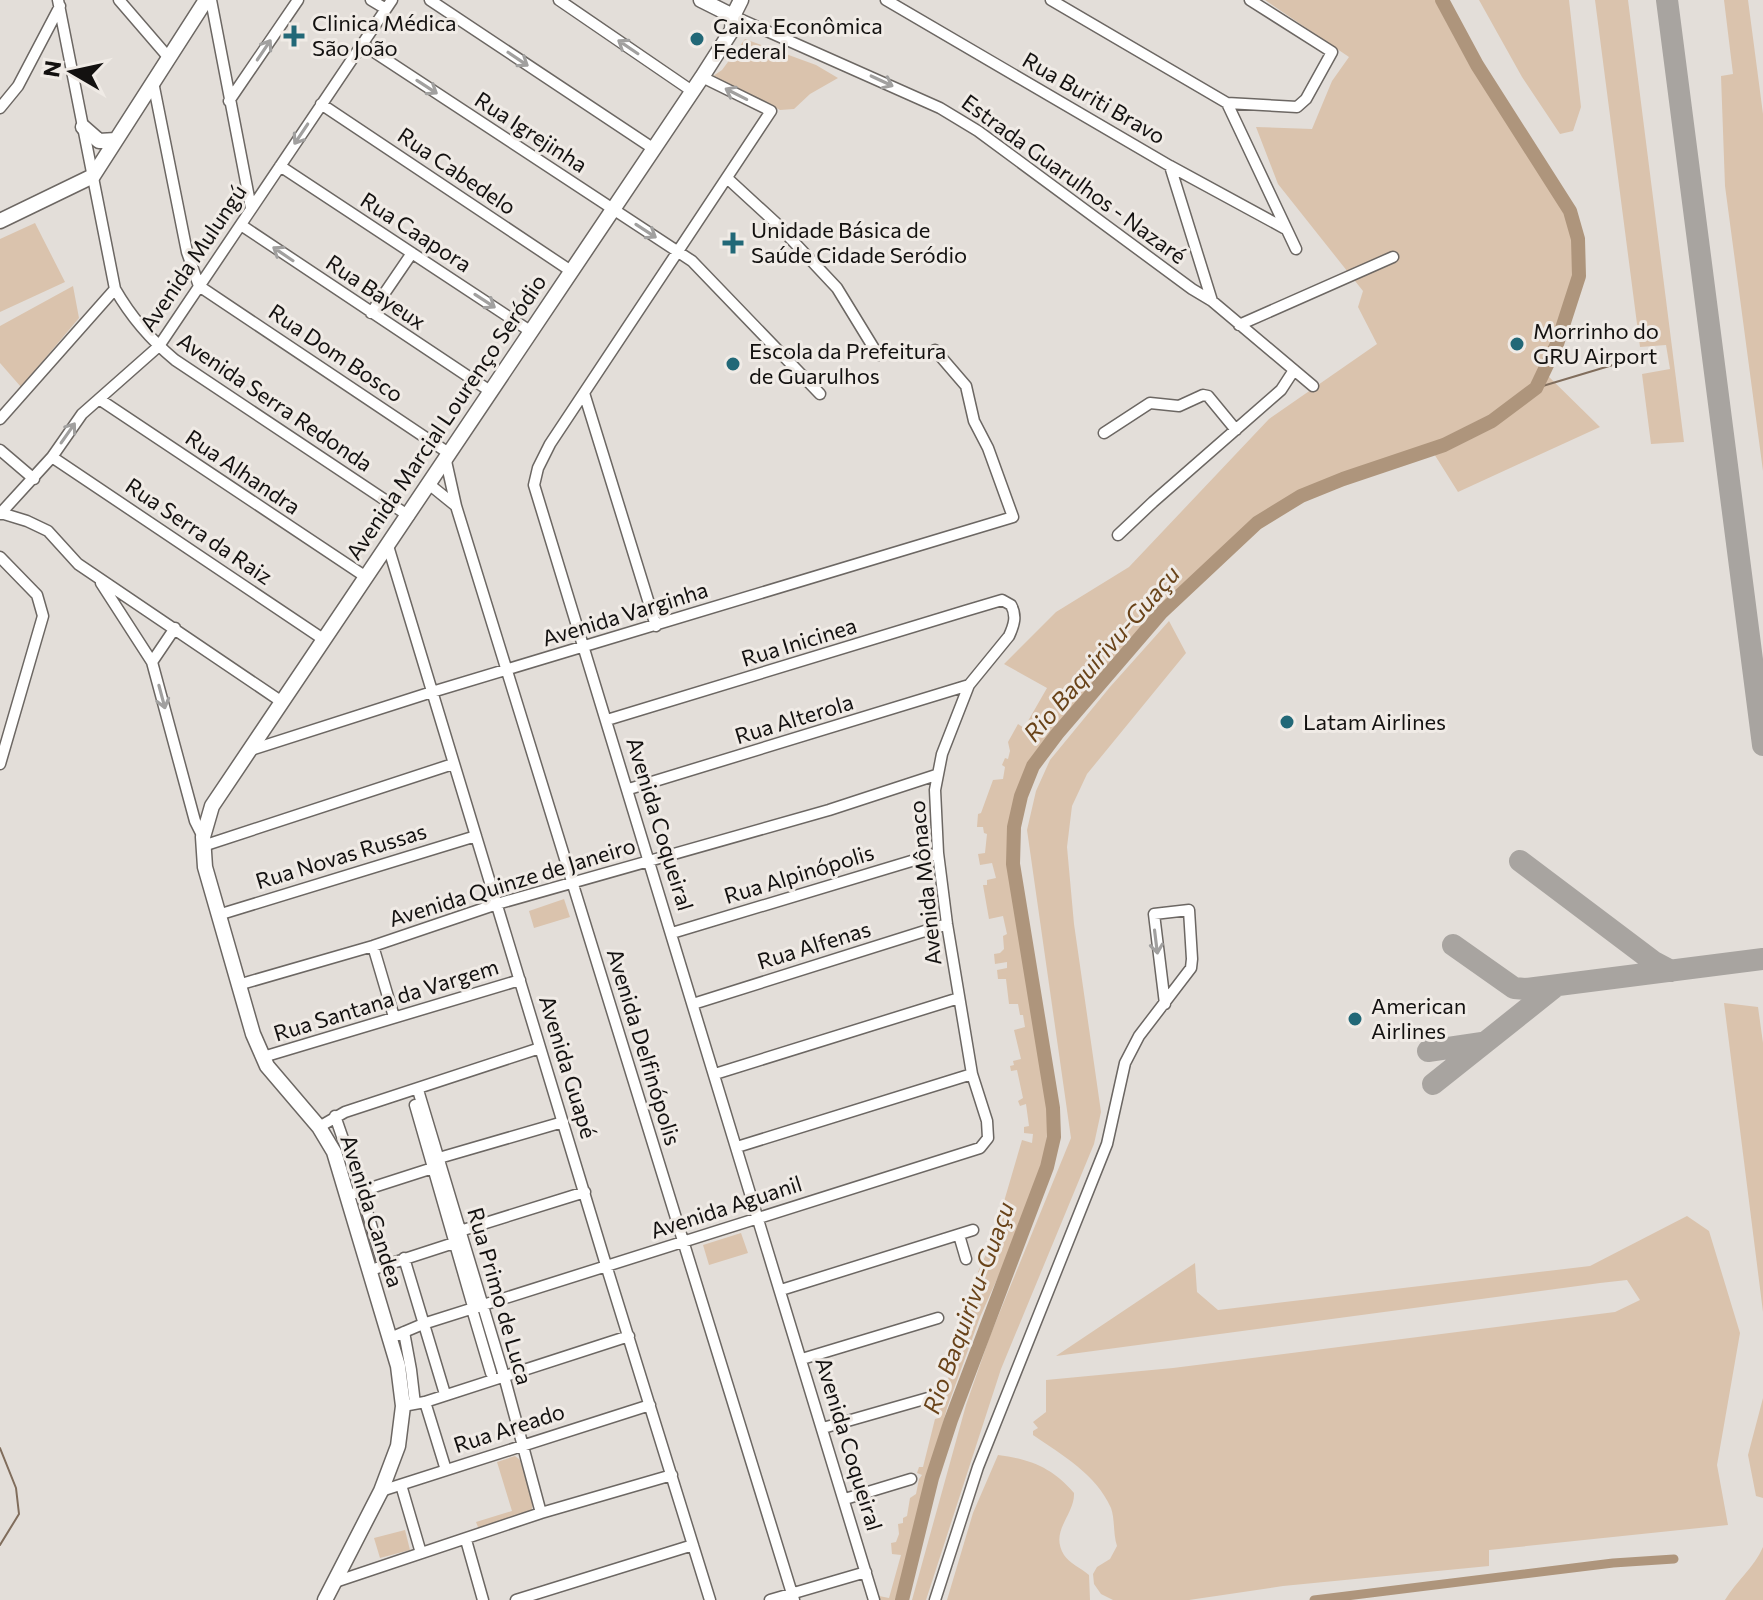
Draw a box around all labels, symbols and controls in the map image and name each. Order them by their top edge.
place label: Clinica Médica São João [312,9,457,61]
place label: Caixa Econômica Federal [713,12,883,64]
marker: Clinica Médica São João [283,25,305,47]
marker: Caixa Econômica Federal [688,30,706,48]
north arrow [32,32,112,112]
one-way arrow [617,39,640,55]
one-way arrow [256,40,272,62]
street label: Rua Buriti Bravo [1018,46,1171,149]
one-way arrow [506,51,528,67]
text: N [37,59,66,79]
one-way arrow [870,74,894,89]
one-way arrow [415,80,438,96]
street label: Rua Igrejinha [470,85,593,178]
one-way arrow [725,86,749,101]
street label: Estrada Guarulhos - Nazaré [957,88,1192,269]
street label: Rua Cabedelo [393,121,522,220]
one-way arrow [293,123,309,145]
street label: Avenida Mulungú [133,179,252,336]
street label: Rua Caapora [356,186,477,277]
place label: Unidade Básica de Saúde Cidade Seródio [751,216,967,268]
one-way arrow [634,223,657,239]
marker: Unidade Básica de Saúde Cidade Seródio [722,232,744,254]
one-way arrow [273,245,295,262]
street label: Rua Bayeux [321,248,432,335]
street label: Avenida Marcial Lourenço Seródio [340,269,551,565]
one-way arrow [474,293,496,310]
street label: Rua Dom Bosco [264,298,409,408]
place label: Morrinho do GRU Airport [1533,317,1659,369]
street label: Avenida Serra Redonda [173,326,378,477]
marker: Morrinho do GRU Airport [1508,335,1526,353]
place label: Escola da Prefeitura de Guarulhos [749,337,946,389]
marker: Escola da Prefeitura de Guarulhos [724,355,742,373]
one-way arrow [60,423,76,445]
street label: Rua Alhandra [181,423,306,520]
street label: Rua Serra da Raiz [121,471,278,590]
water label: Rio Baquirivu-Guaçu [1017,559,1185,747]
street label: Avenida Varginha [539,575,711,652]
street label: Rua Inicinea [738,611,860,672]
one-way arrow [155,684,170,710]
street label: Rua Alterola [731,688,856,749]
place label: Latam Airlines [1303,708,1446,735]
marker: Latam Airlines [1278,713,1296,731]
street label: Avenida Coqueiral [621,734,700,914]
street label: Avenida Mônaco [902,799,947,967]
street label: Rua Novas Russas [252,817,430,894]
street label: Avenida Quinze de Janeiro [385,831,639,932]
street label: Rua Alpinópolis [721,838,877,909]
street label: Rua Alfenas [754,914,874,975]
one-way arrow [1149,928,1164,955]
street label: Avenida Delfinópolis [602,945,687,1149]
street label: Rua Santana da Vargem [270,952,502,1047]
street label: Avenida Guapé [534,992,603,1142]
place label: American Airlines [1371,992,1466,1044]
marker: American Airlines [1346,1010,1364,1028]
street label: Avenida Candea [335,1131,410,1290]
street label: Avenida Aguanil [647,1169,805,1244]
water label: Rio Baquirivu-Guaçu [916,1198,1019,1417]
street label: Rua Primo de Luca [462,1204,539,1388]
street label: Avenida Coqueiral [810,1354,889,1534]
street label: Rua Areado [450,1397,568,1458]

